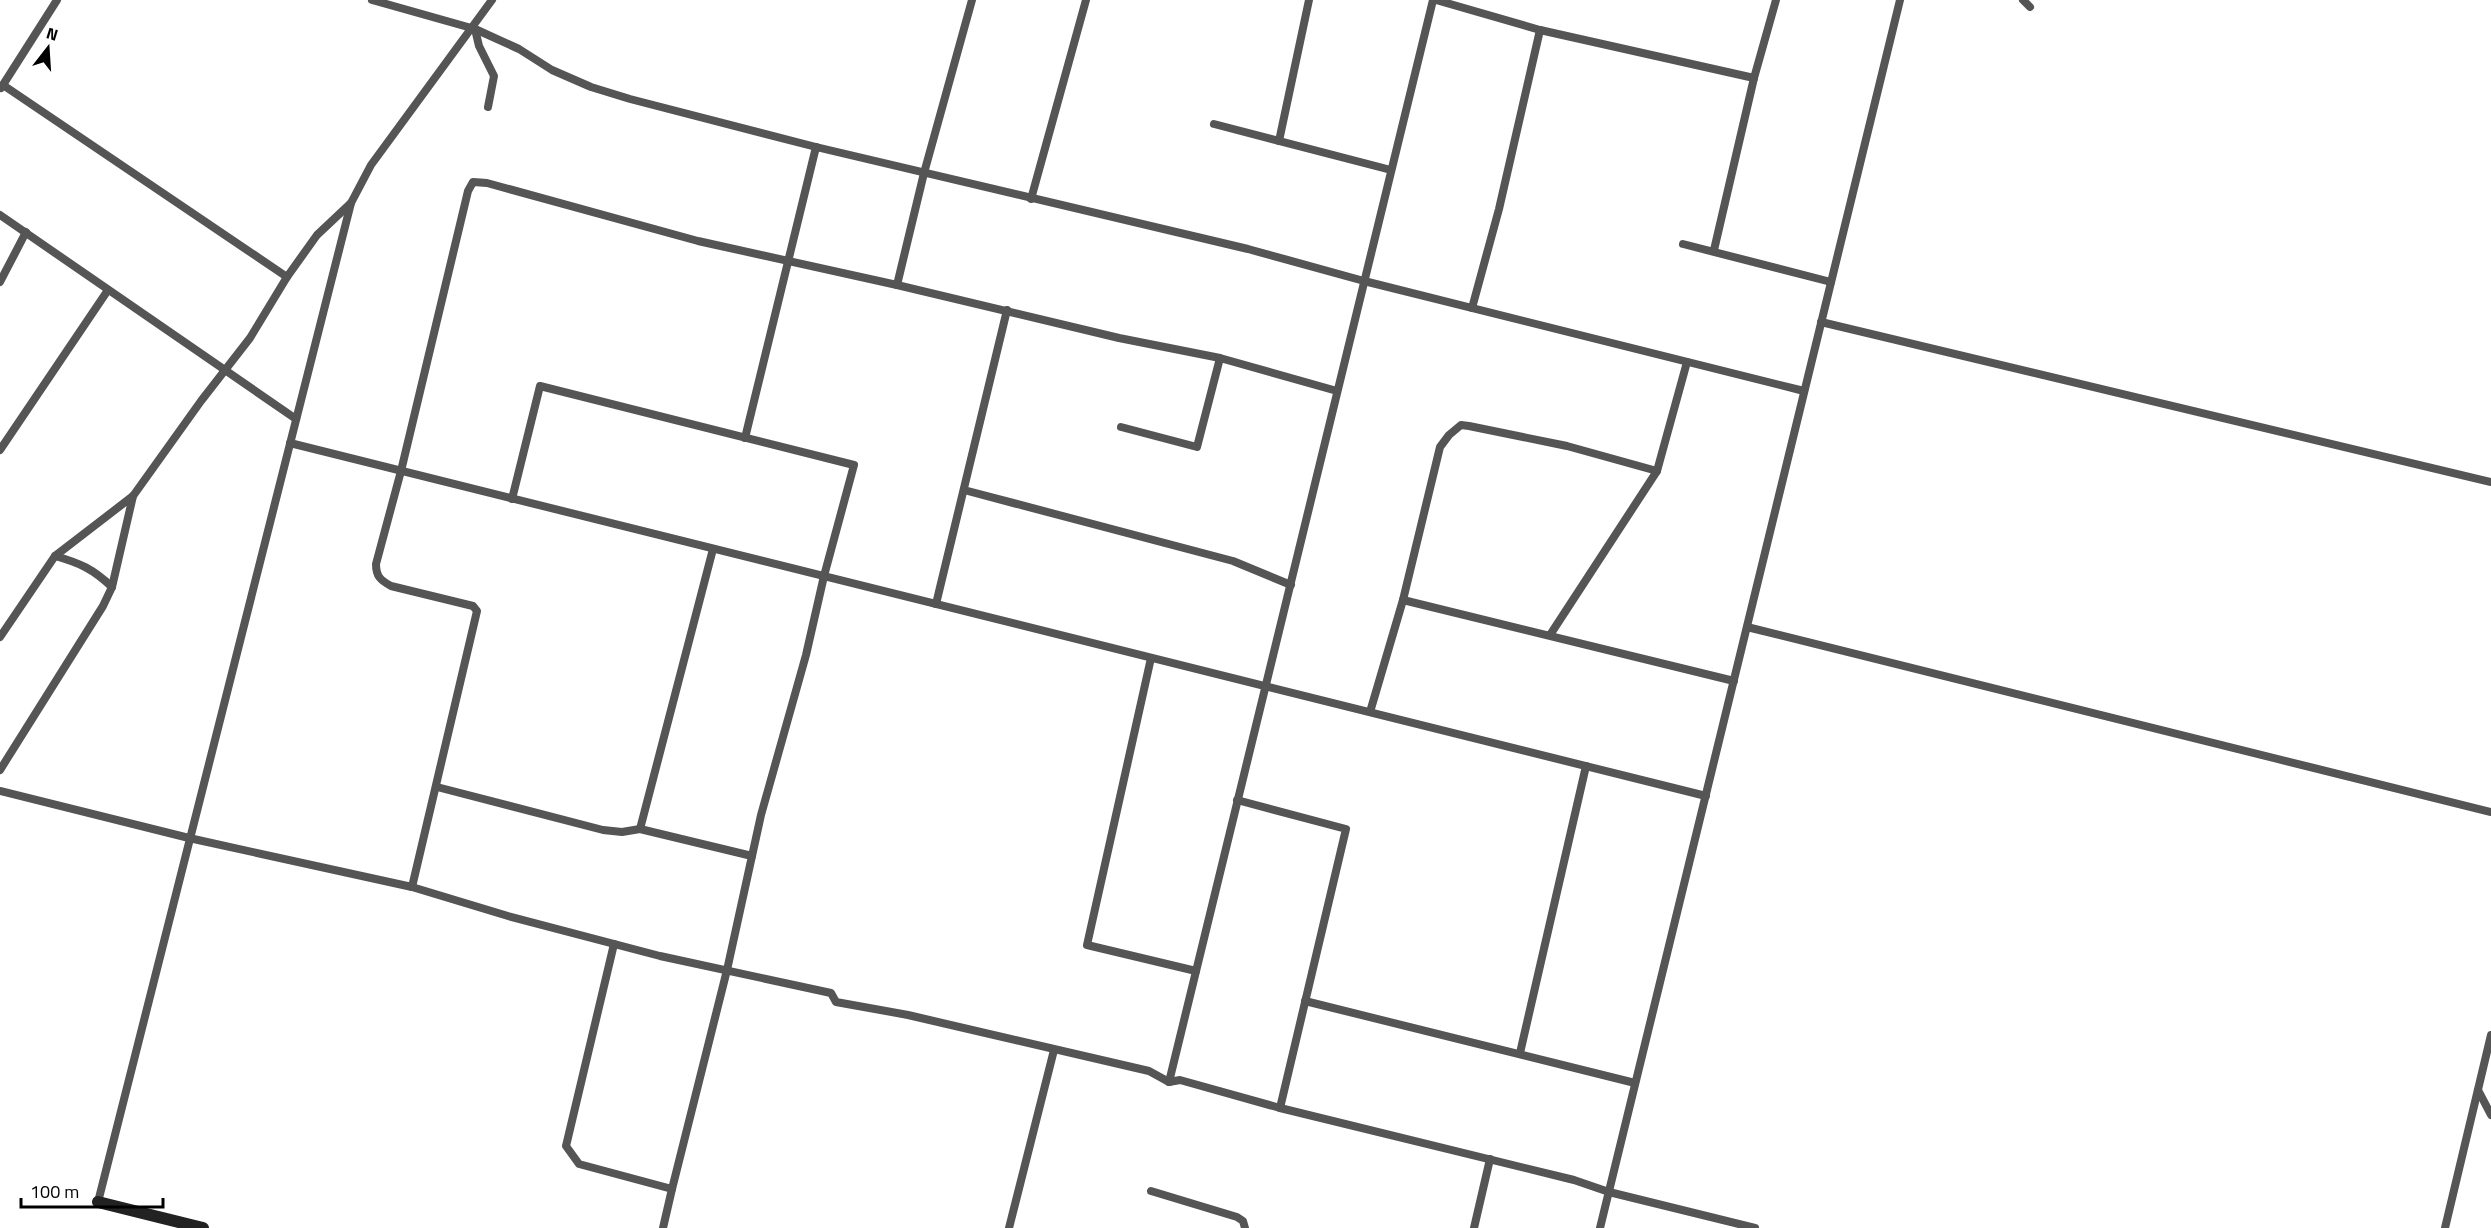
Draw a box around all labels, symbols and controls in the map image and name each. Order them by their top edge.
north arrow [18,18,78,78]
text: N [44,21,61,47]
scale bar [21,1171,164,1209]
text: 100 m [30,1178,79,1205]

